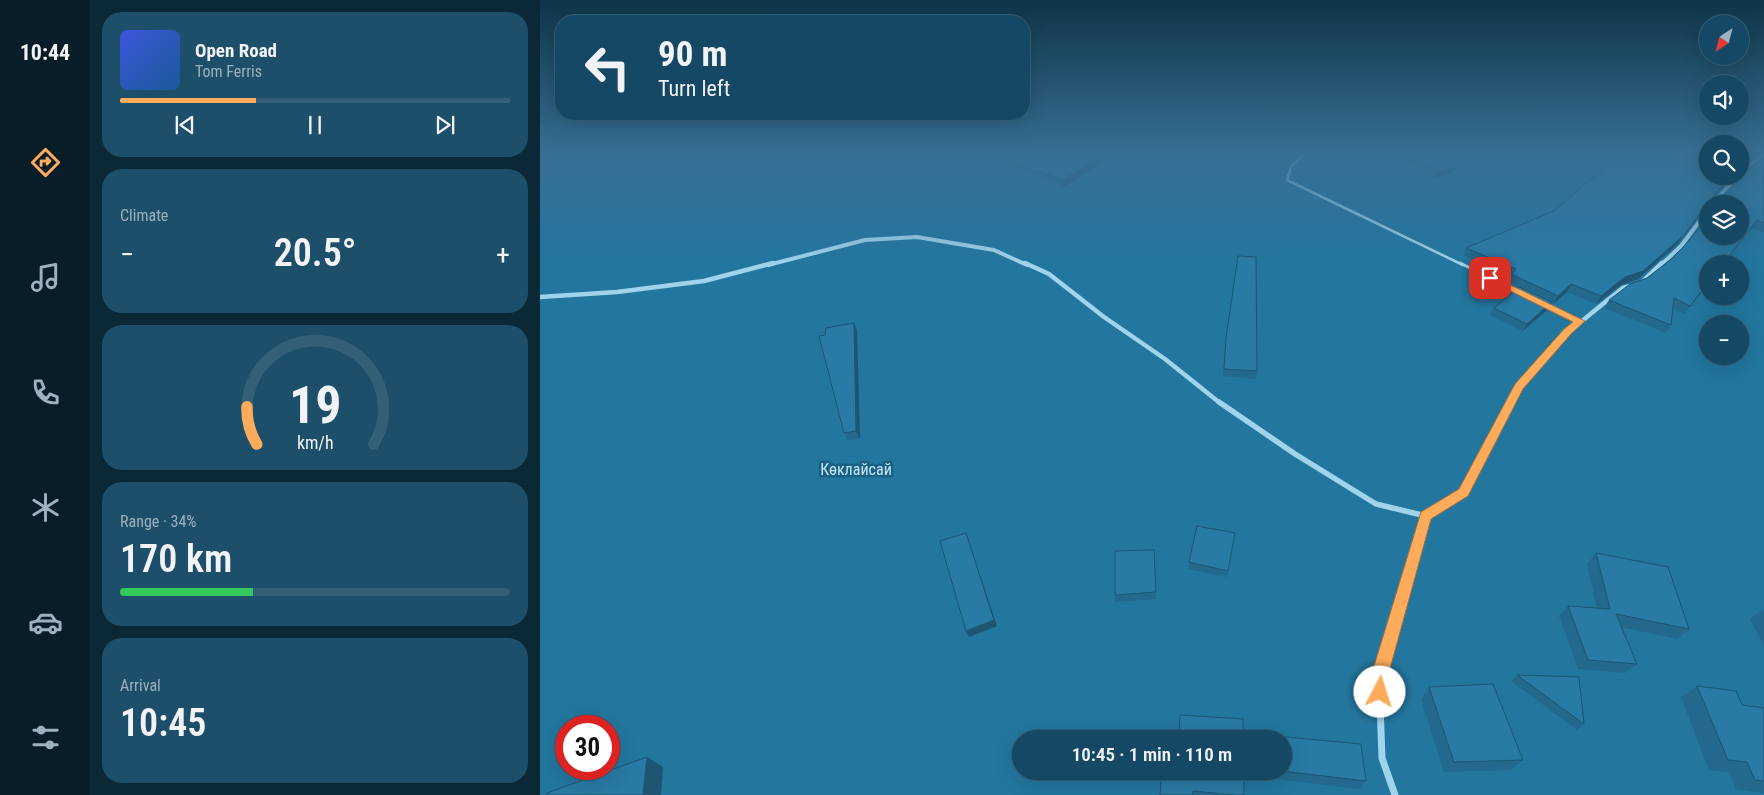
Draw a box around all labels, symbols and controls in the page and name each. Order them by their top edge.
north arrow [1699,15,1749,65]
map controls [1699,15,1749,365]
text: 90 m [658,34,727,75]
icon: left [575,35,640,100]
text: Open Road [195,39,277,62]
text: 10:44 [20,40,70,65]
text: Tom Ferris [195,62,262,81]
button: sound [1699,75,1749,125]
text: Turn left [658,76,730,101]
icon: previous [171,111,199,139]
icon: pause [301,111,329,139]
icon: next [431,111,459,139]
button: search [1699,135,1749,185]
icon: directions [28,145,63,180]
button: layers [1699,195,1749,245]
text: Climate [120,206,168,225]
text: 20.5° [274,231,356,275]
text: − [120,238,134,271]
text: + [496,238,510,271]
button: + [1699,255,1749,305]
pin [1469,257,1511,299]
icon: music [28,260,63,295]
icon: arrive [1476,264,1504,292]
button: − [1699,315,1749,365]
icon: phone [28,375,63,410]
text: 19 [289,375,341,436]
text: km/h [297,432,333,453]
park label: Көклайсай [820,460,892,479]
icon: climate [28,490,63,525]
text: Range · 34% [120,512,196,531]
text: 170 km [120,537,232,581]
icon: car [28,605,63,640]
position arrow [1353,665,1405,717]
text: Arrival [120,676,161,695]
text: 10:45 [120,701,206,745]
speed limit sign: 30 [555,715,620,780]
icon: filters [28,720,63,755]
text: 10:45 · 1 min · 110 m [1072,743,1232,766]

